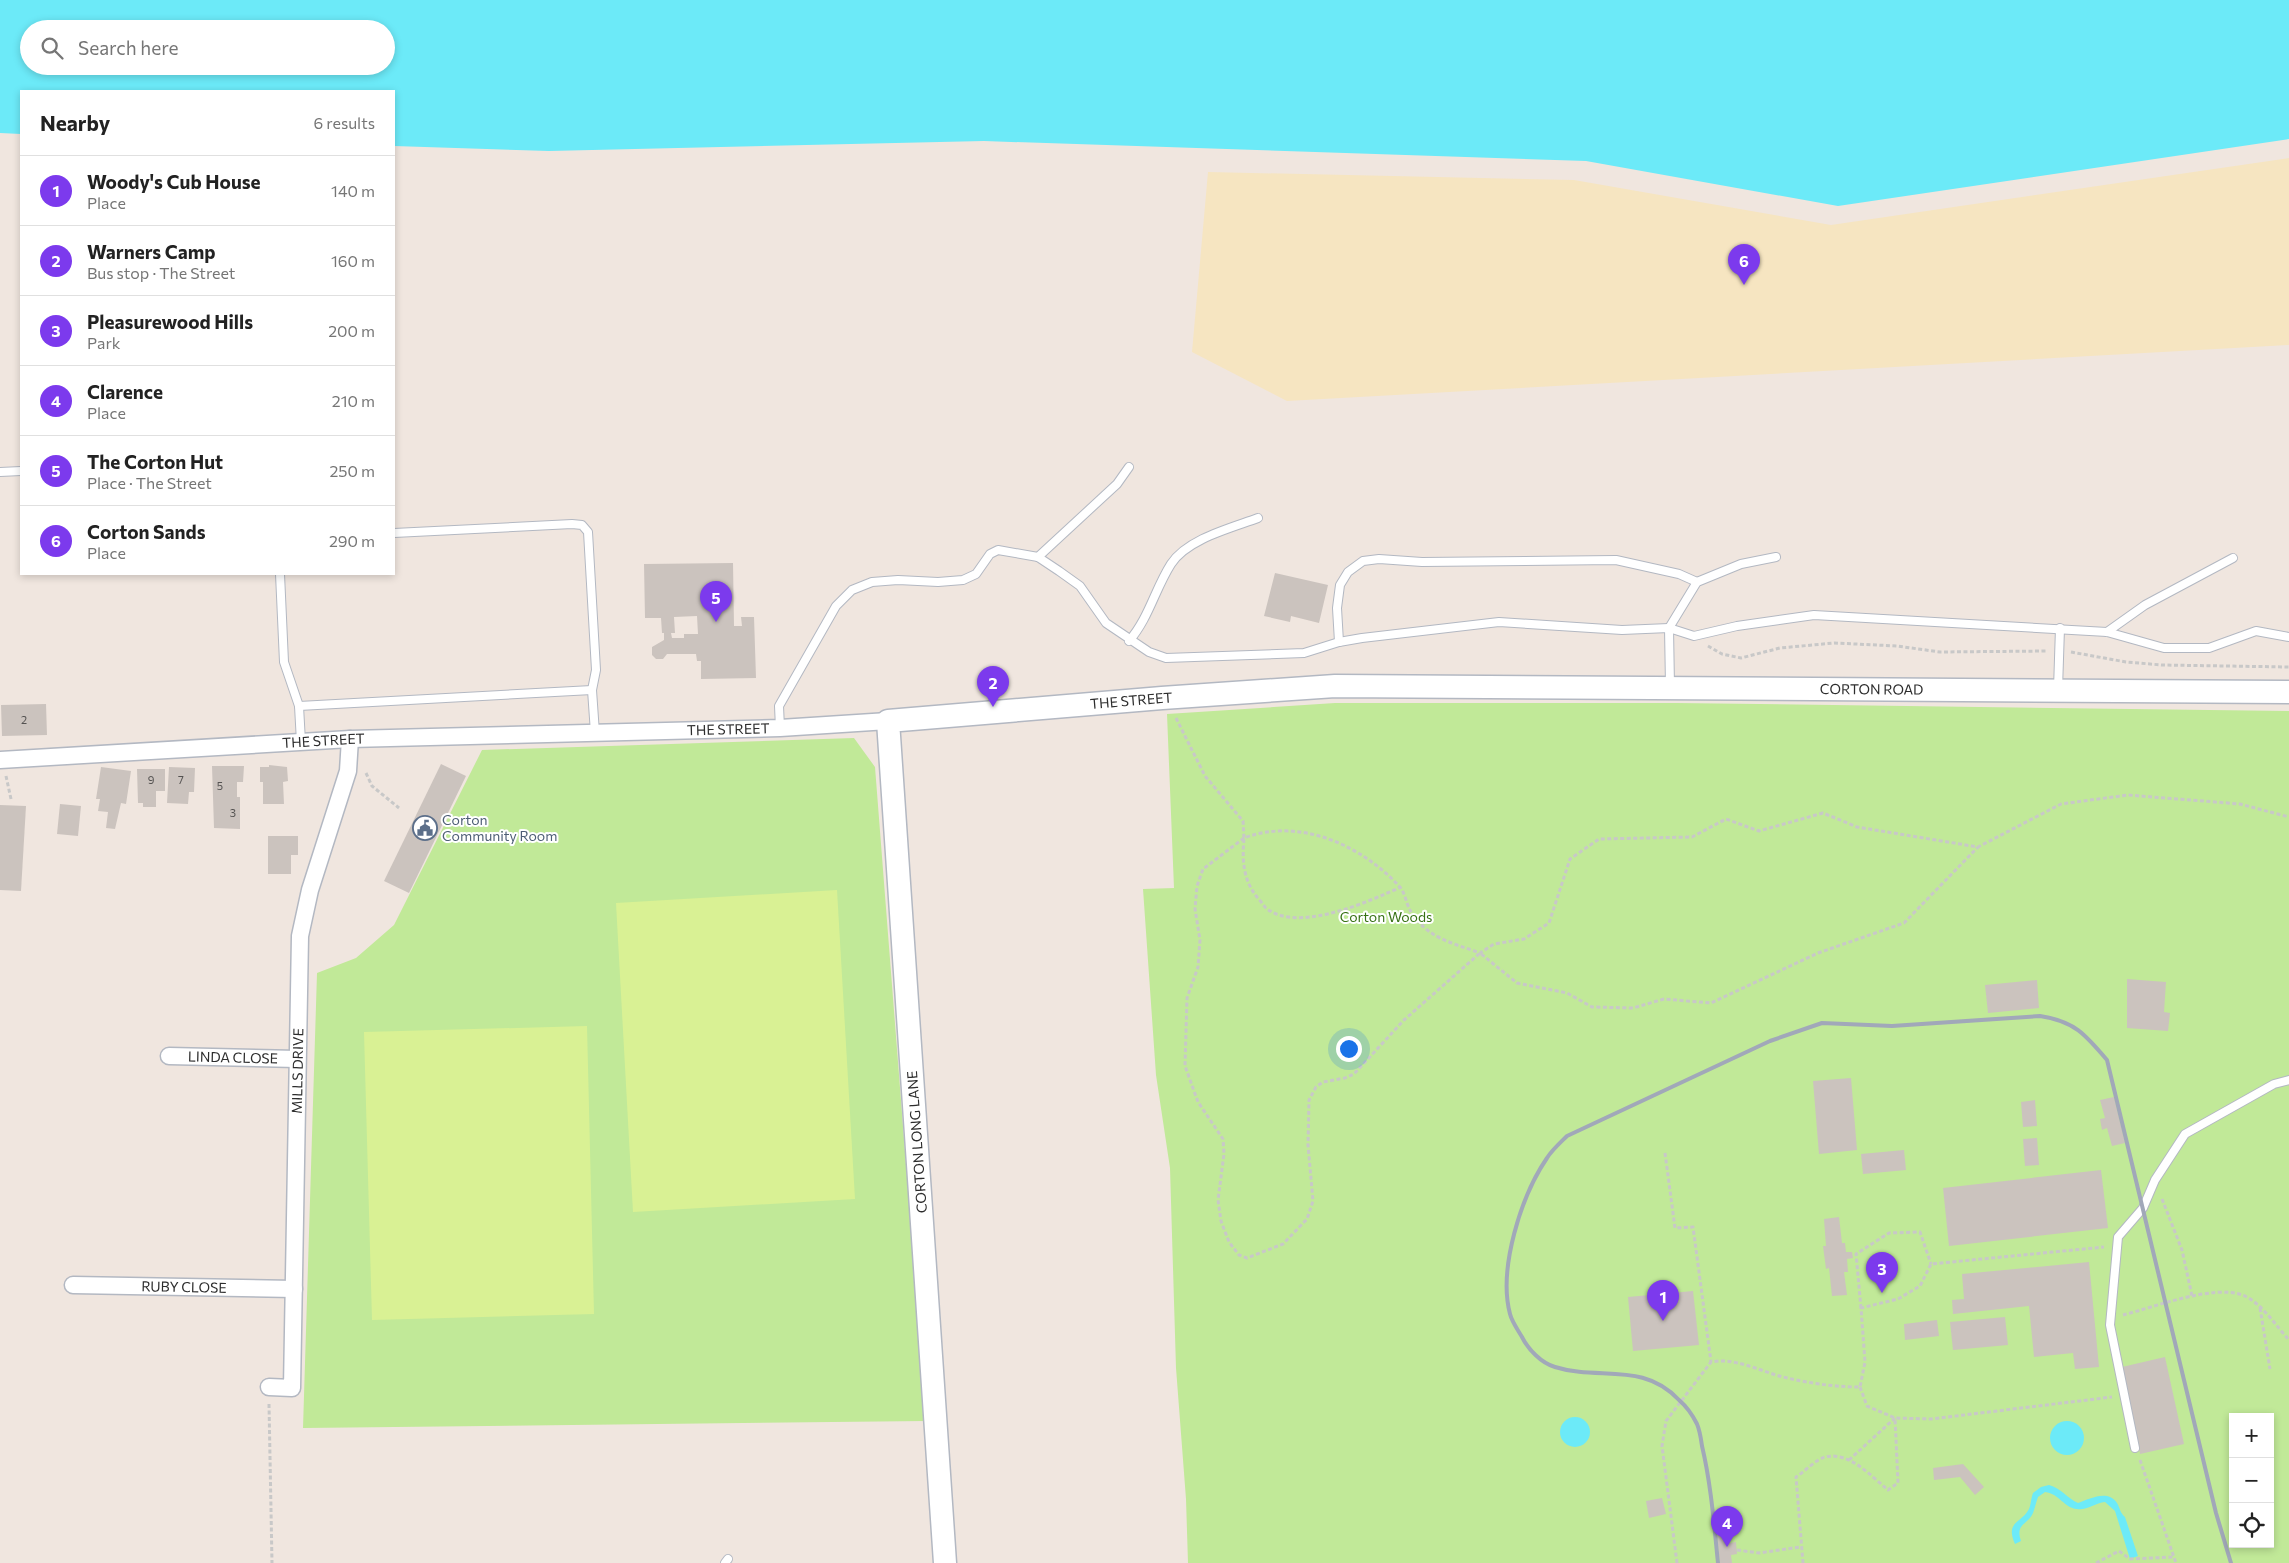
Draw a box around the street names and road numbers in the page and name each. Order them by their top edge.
street label: CORTON ROAD [1820,680,1924,698]
street label: THE STREET [1089,688,1173,712]
street label: THE STREET [687,719,770,738]
street label: THE STREET [282,730,365,751]
street label: MILLS DRIVE [288,1028,306,1114]
street label: LINDA CLOSE [188,1047,278,1067]
street label: CORTON LONG LANE [903,1070,930,1214]
street label: RUBY CLOSE [141,1277,227,1296]

